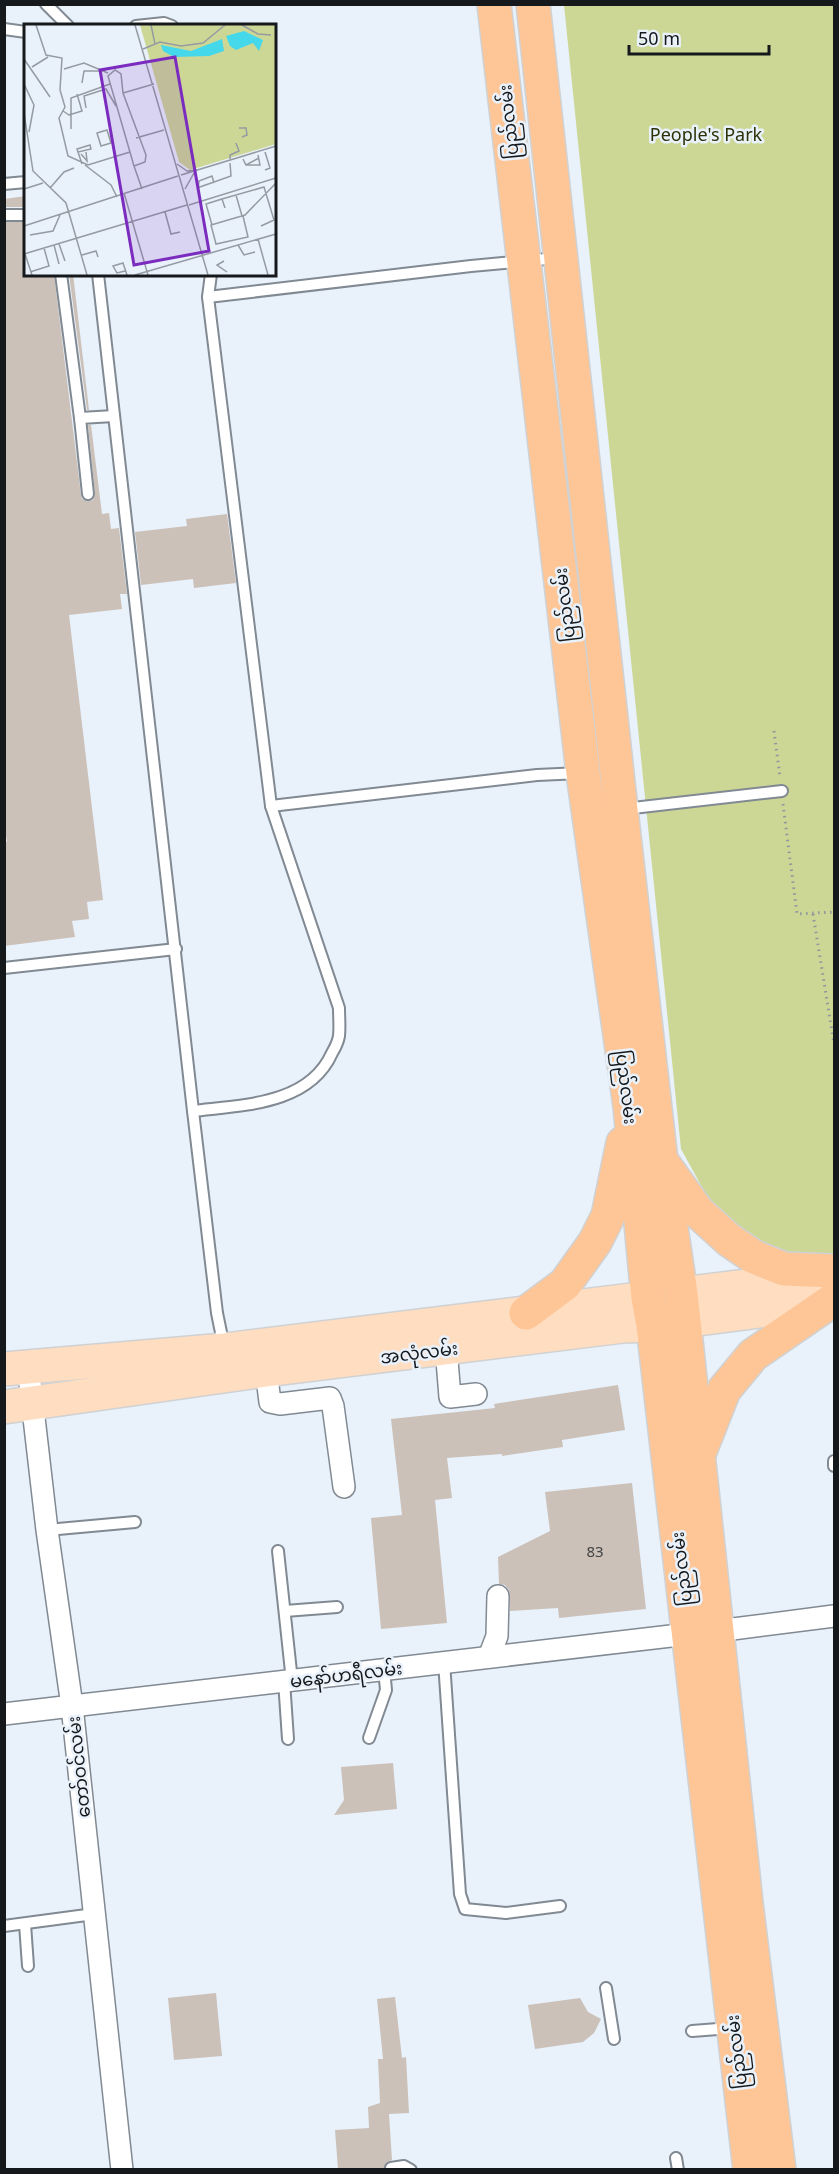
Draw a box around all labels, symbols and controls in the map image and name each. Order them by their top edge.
scale bar [629,18,768,56]
inset map [24,24,276,276]
text: 50 m [638,26,680,50]
street label: ပြည်လမ်း [492,83,528,161]
park label: People's Park [650,122,763,146]
street label: ပြည်လမ်း [548,566,584,644]
street label: ပြည်လမ်း [607,1048,643,1126]
street label: အလုံလမ်း [379,1335,460,1373]
street label: ပြည်လမ်း [665,1530,701,1608]
house number: 83 [586,1541,604,1561]
street label: မနော်ဟရီလမ်း [288,1654,404,1697]
street label: တော်ဝင်လမ်း [61,1715,95,1819]
street label: ပြည်လမ်း [720,2013,756,2091]

